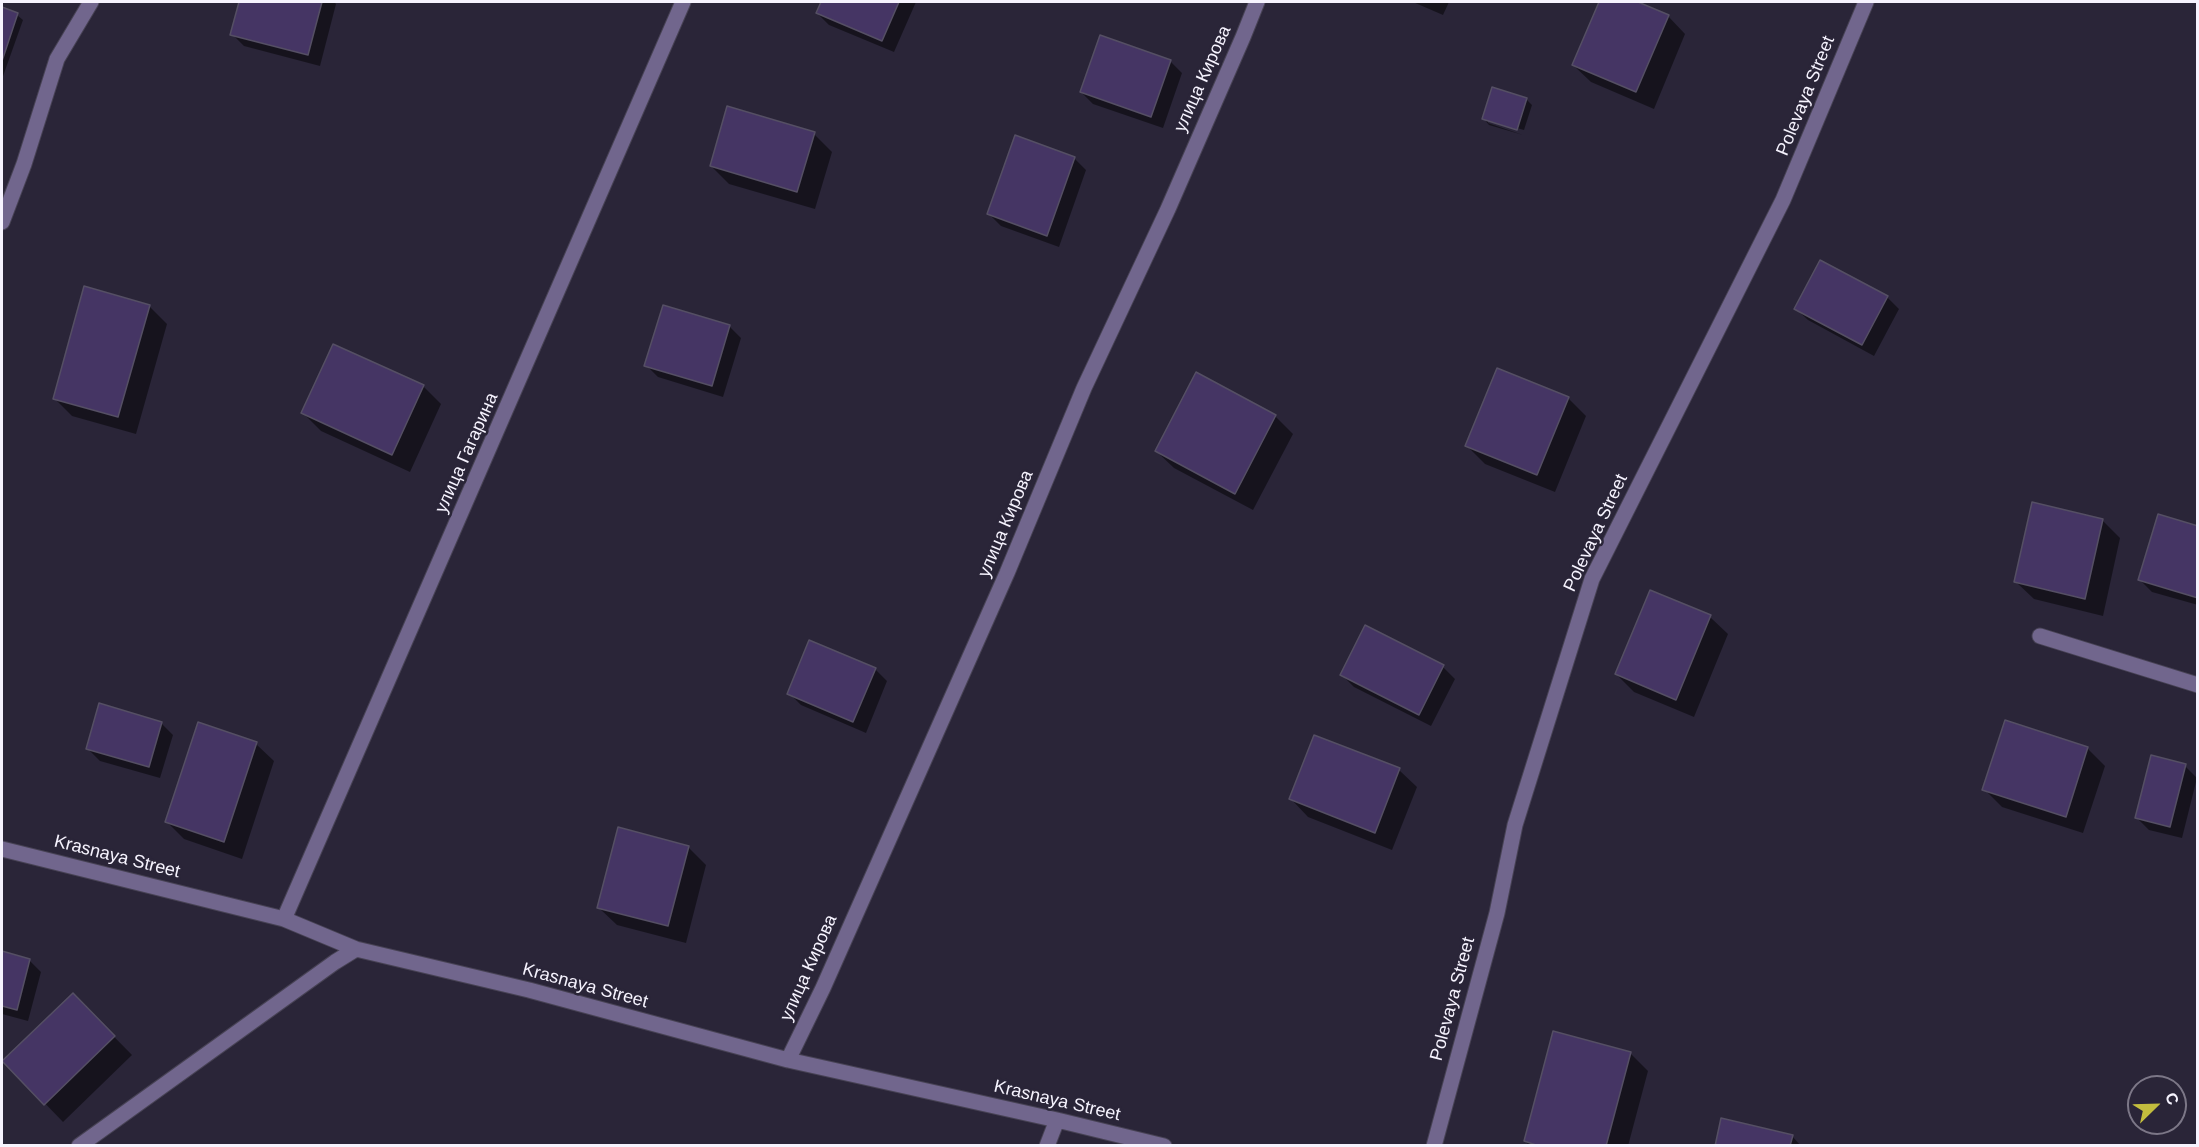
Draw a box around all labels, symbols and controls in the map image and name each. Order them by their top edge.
street label: улица Кирова [1170,22,1236,136]
street label: Polevaya Street [1772,33,1840,159]
street label: улица Гагарина [431,389,503,517]
street label: улица Кирова [974,467,1038,581]
street label: Polevaya Street [1559,471,1633,595]
street label: Krasnaya Street [52,831,182,883]
street label: улица Кирова [776,911,842,1025]
street label: Polevaya Street [1426,935,1480,1063]
street label: Krasnaya Street [520,959,650,1013]
north arrow [2127,1075,2187,1135]
street label: Krasnaya Street [992,1076,1122,1126]
text: С [2162,1090,2182,1107]

